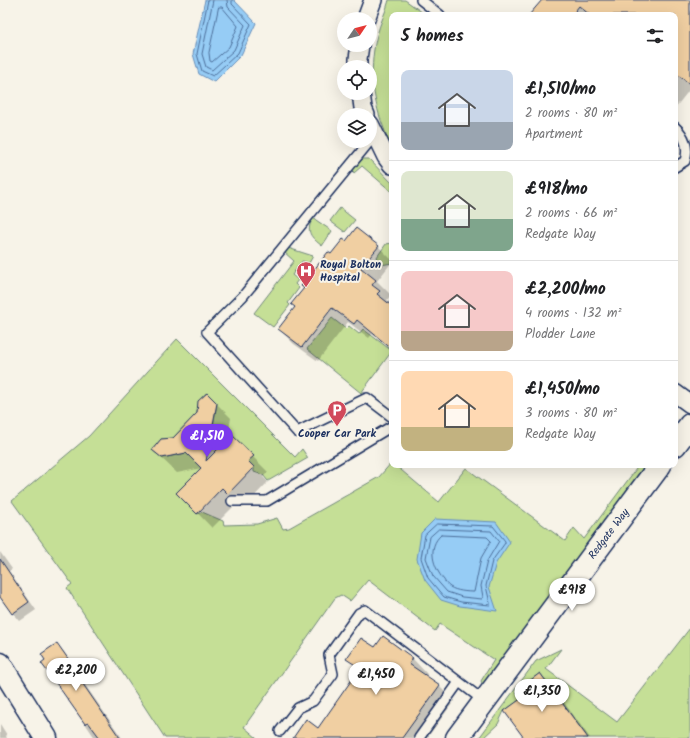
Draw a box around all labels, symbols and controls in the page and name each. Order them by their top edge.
north arrow [337,12,377,52]
map controls [337,12,377,148]
text: 5 homes [401,23,464,50]
icon: filters [644,25,666,47]
button: locate [337,60,377,100]
text: £1,510/mo [525,76,596,103]
icon: home [433,86,481,134]
text: 2 rooms · 80 m² [525,103,617,124]
button: layers [337,108,377,148]
text: Apartment [525,124,583,145]
text: £918/mo [525,176,588,203]
icon: home [433,187,481,235]
text: 2 rooms · 66 m² [525,203,617,224]
text: Redgate Way [525,224,596,245]
place label: Royal Bolton Hospital [320,256,381,287]
hospital icon: Royal Bolton Hospital [295,260,317,288]
text: £2,200/mo [525,276,606,303]
icon: home [433,287,481,335]
text: 4 rooms · 132 m² [525,303,621,324]
text: Plodder Lane [525,324,595,345]
text: £1,450/mo [525,376,600,403]
icon: home [433,387,481,435]
parking icon: Cooper Car Park [326,399,348,427]
text: 3 rooms · 80 m² [525,403,617,424]
pin: £1,510 [174,424,240,458]
text: Redgate Way [525,424,596,445]
place label: Cooper Car Park [298,425,377,443]
text: £1,510 [190,426,224,447]
street label: Redgate Way [584,504,635,563]
pin: £918 [548,578,596,612]
text: £918 [558,580,586,601]
pin: £2,200 [43,658,109,692]
text: £2,200 [55,660,97,681]
pin: £1,450 [343,662,409,696]
text: £1,450 [357,664,395,685]
pin: £1,350 [509,679,575,713]
text: £1,350 [523,681,561,702]

